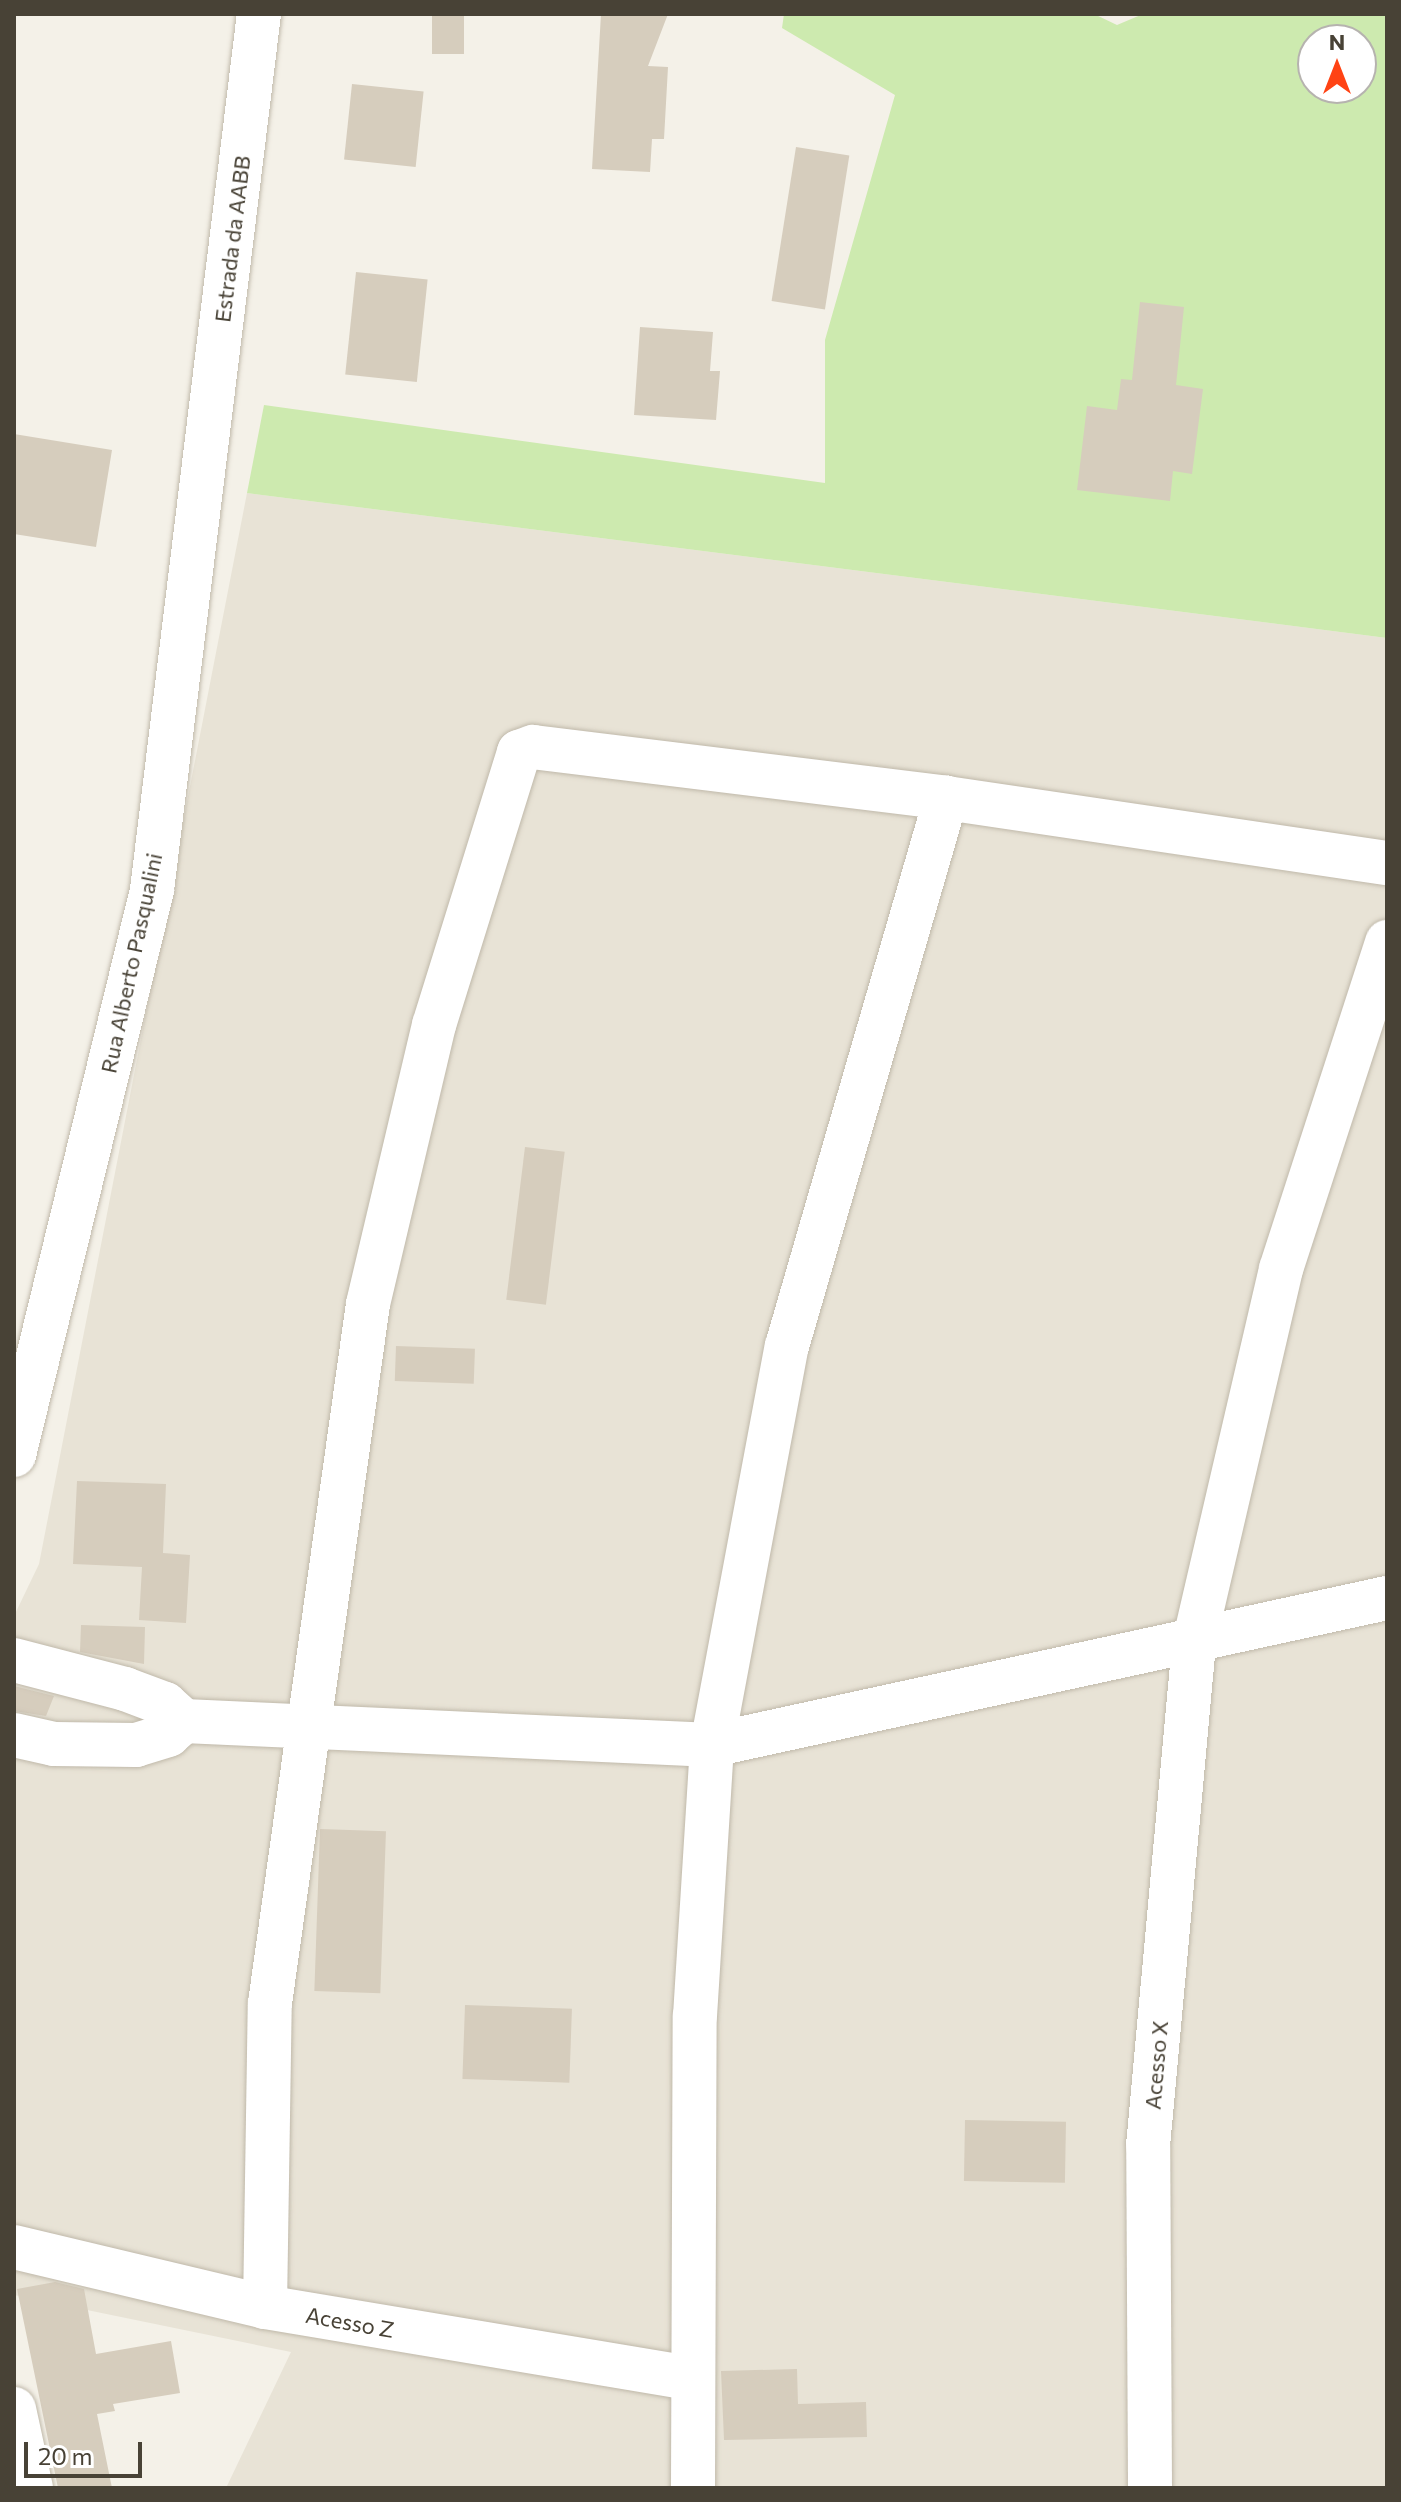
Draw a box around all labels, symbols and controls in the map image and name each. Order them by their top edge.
north arrow [1297,24,1377,104]
text: N [1329,28,1345,55]
street label: Estrada da AABB [209,154,255,324]
street label: Rua Alberto Pasqualini [95,850,167,1076]
street label: Acesso X [1139,2019,1173,2111]
street label: Acesso Z [304,2301,396,2343]
scale bar [28,2426,146,2476]
text: 20 m [38,2441,92,2470]

